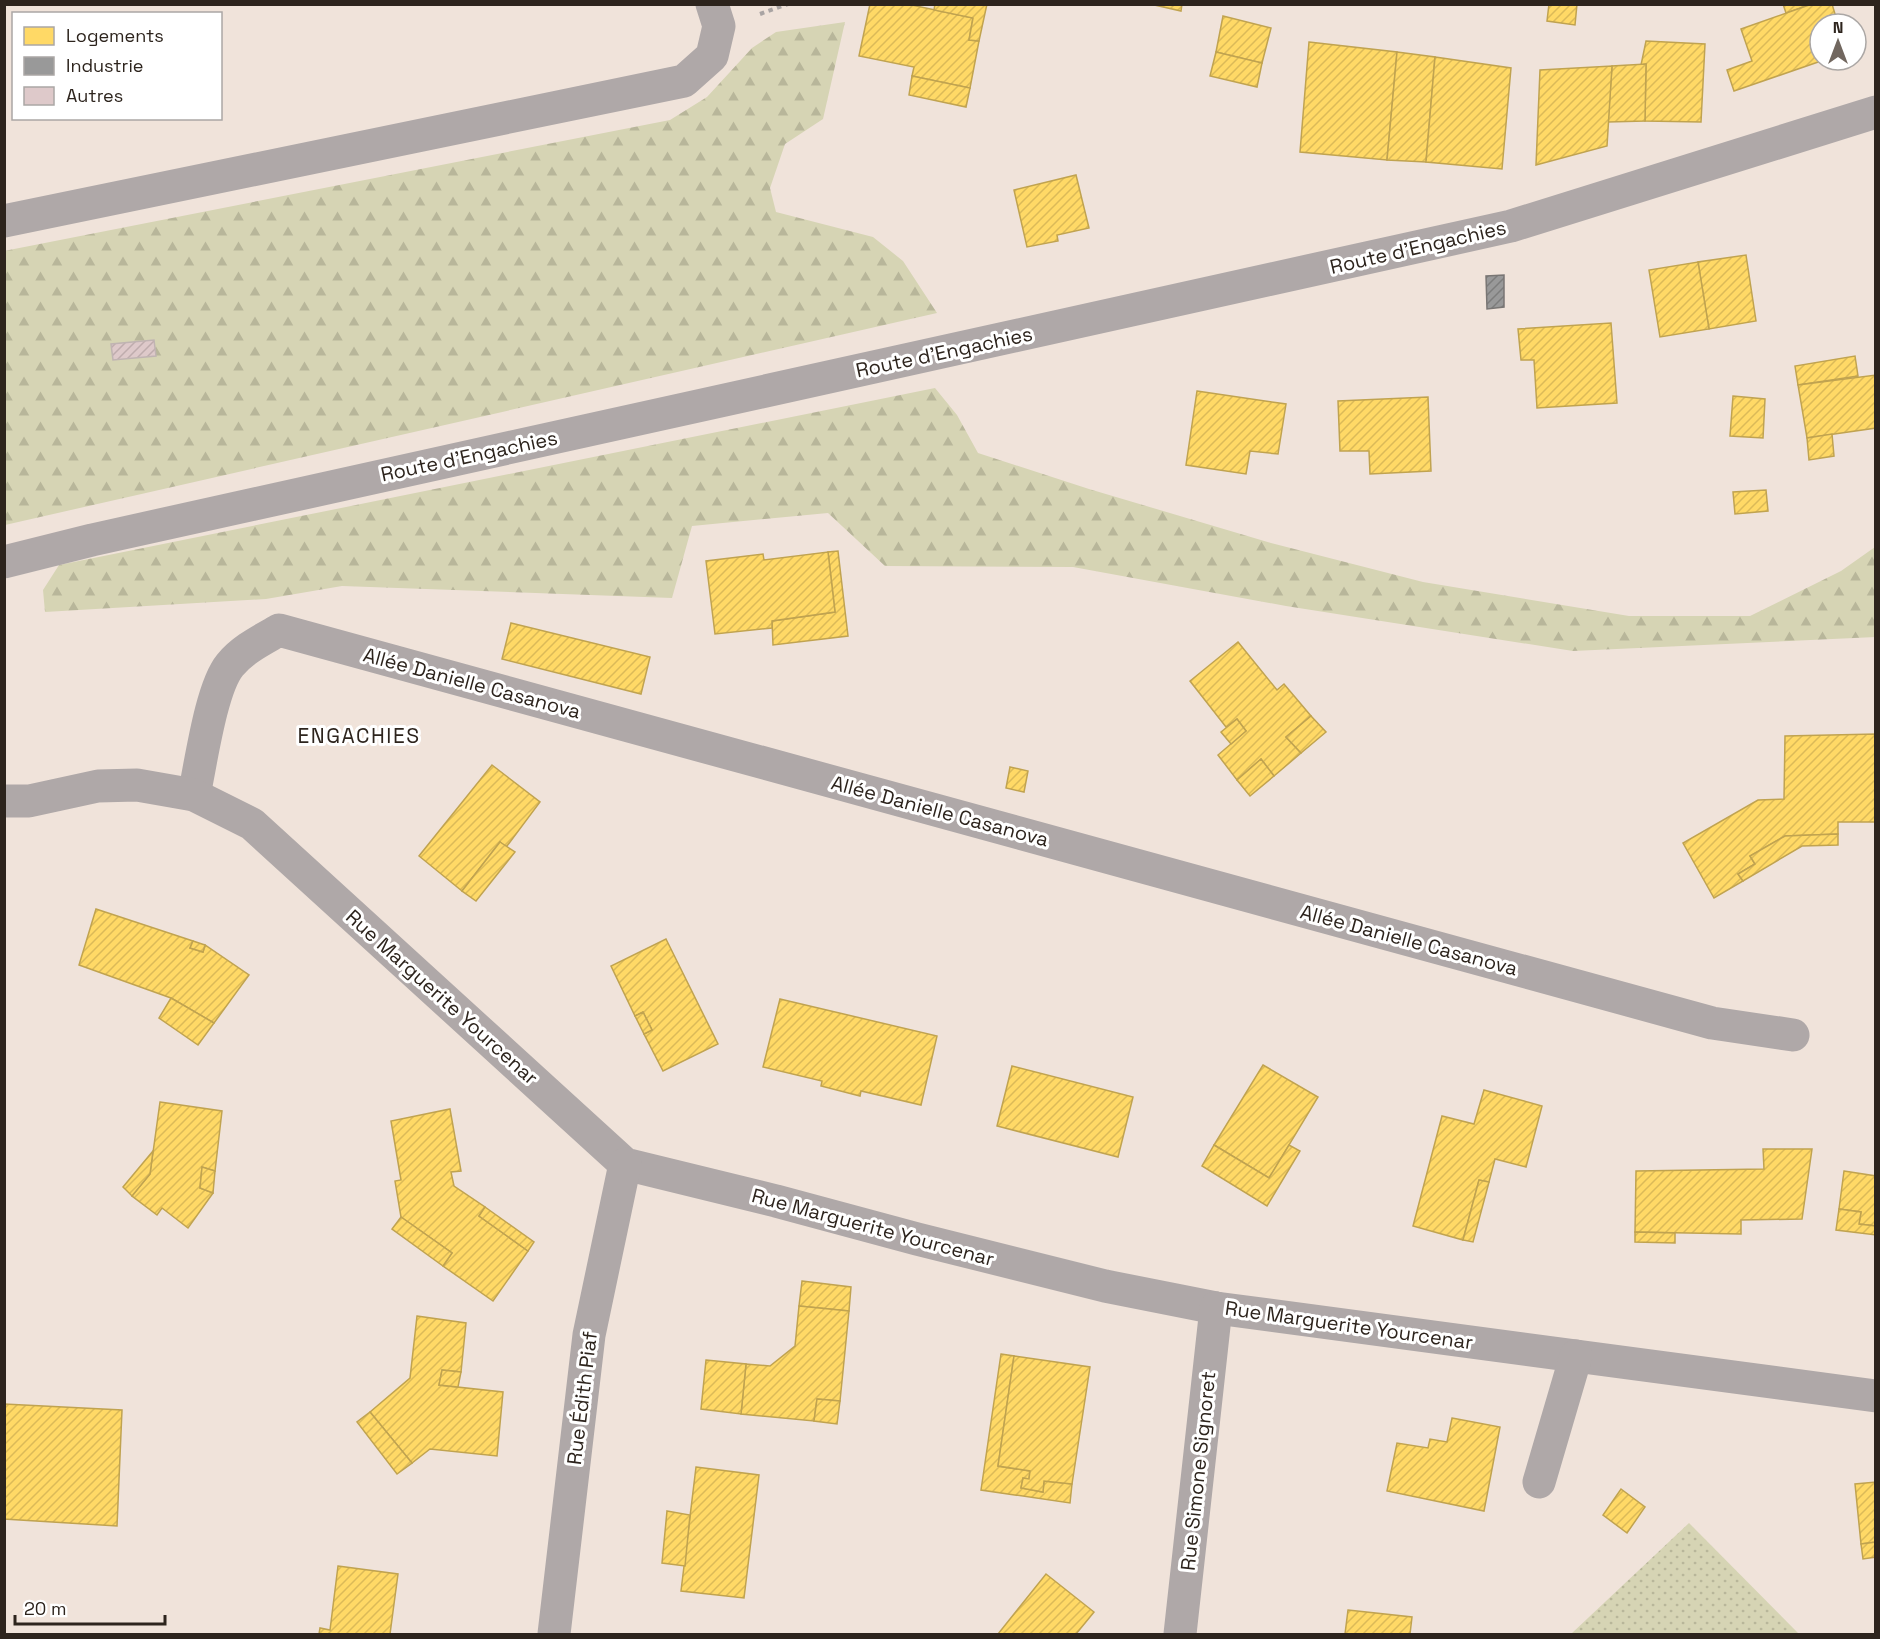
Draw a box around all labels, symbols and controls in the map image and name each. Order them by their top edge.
legend [12,12,222,120]
north arrow [1808,12,1868,72]
text: N [1833,17,1843,38]
text: Logements [66,24,164,47]
text: Industrie [66,54,143,77]
text: Autres [66,84,123,107]
street label: Route d'Engachies [1327,214,1509,280]
street label: Route d'Engachies [853,321,1035,383]
street label: Route d'Engachies [378,425,560,487]
street label: Allée Danielle Casanova [360,641,584,725]
district label: ENGACHIES [297,722,421,749]
street label: Allée Danielle Casanova [828,769,1052,853]
street label: Allée Danielle Casanova [1297,898,1521,982]
street label: Rue Marguerite Yourcenar [340,904,544,1090]
street label: Rue Marguerite Yourcenar [749,1182,997,1272]
street label: Rue Marguerite Yourcenar [1223,1295,1475,1355]
street label: Rue Édith Piaf [561,1330,603,1466]
street label: Rue Simone Signoret [1175,1370,1221,1572]
scale bar [15,1588,165,1626]
text: 20 m [24,1597,67,1620]

